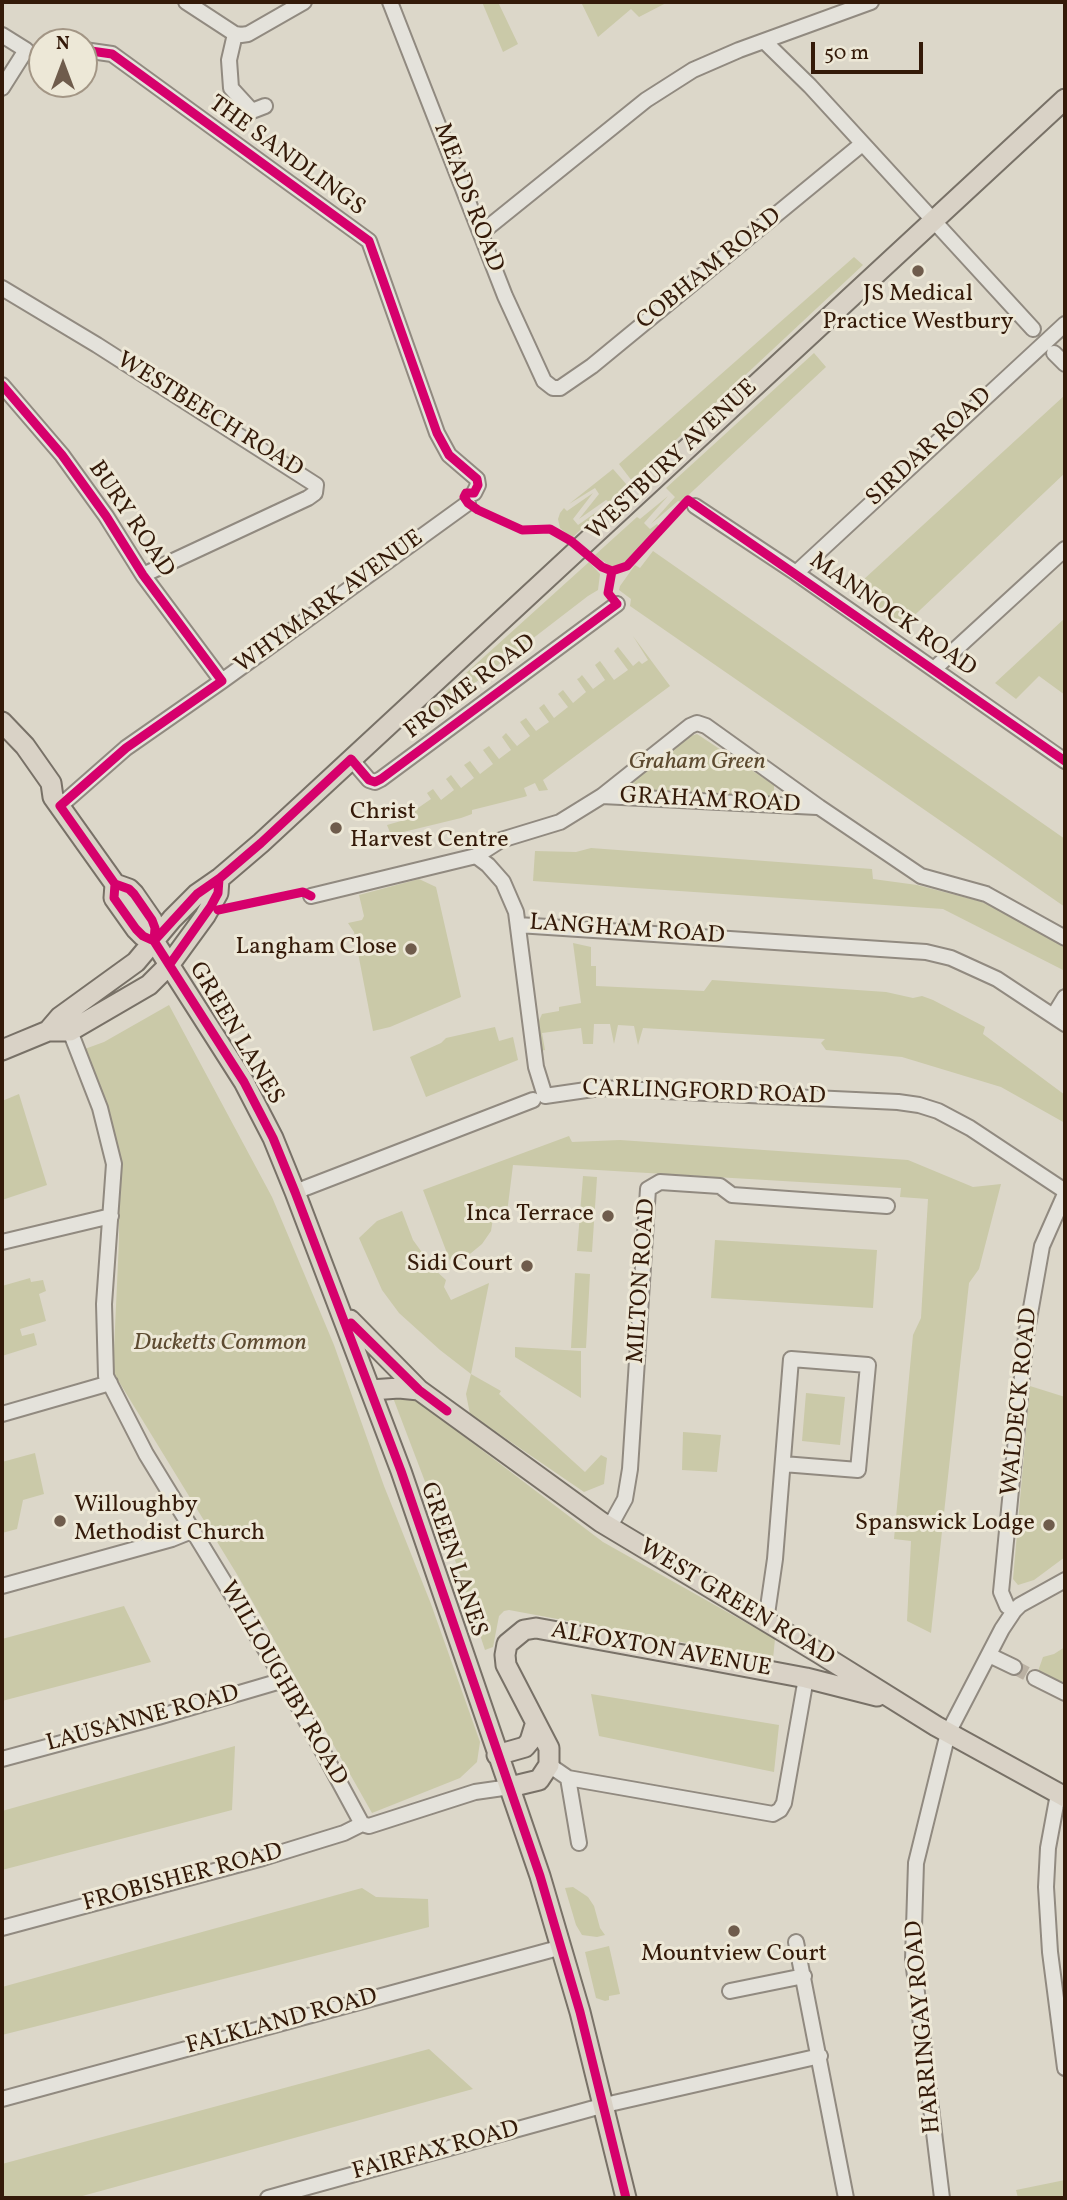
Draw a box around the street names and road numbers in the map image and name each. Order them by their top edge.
street label: THE SANDLINGS [202,90,370,224]
street label: MEADS ROAD [425,120,509,276]
street label: COBHAM ROAD [632,203,788,337]
street label: WESTBEECH ROAD [110,347,308,485]
street label: WESTBURY AVENUE [582,374,764,548]
street label: SIRDAR ROAD [861,382,999,514]
street label: BURY ROAD [81,456,179,584]
street label: WHYMARK AVENUE [230,525,430,681]
street label: MANNOCK ROAD [803,548,981,684]
street label: FROME ROAD [400,629,542,747]
street label: GRAHAM ROAD [619,783,801,821]
street label: LANGHAM ROAD [528,910,726,952]
street label: GREEN LANES [181,957,289,1111]
street label: CARLINGFORD ROAD [582,1075,826,1113]
street label: MILTON ROAD [623,1198,663,1364]
street label: WALDECK ROAD [997,1307,1045,1497]
street label: GREEN LANES [412,1479,492,1641]
street label: WEST GREEN ROAD [633,1534,839,1674]
street label: WILLOUGHBY ROAD [212,1577,352,1791]
street label: ALFOXTON AVENUE [548,1617,774,1685]
street label: LAUSANNE ROAD [43,1680,243,1760]
street label: FROBISHER ROAD [80,1838,286,1920]
street label: HARRINGAY ROAD [901,1919,949,2135]
street label: FALKLAND ROAD [183,1984,381,2062]
street label: FAIRFAX ROAD [349,2116,523,2188]

